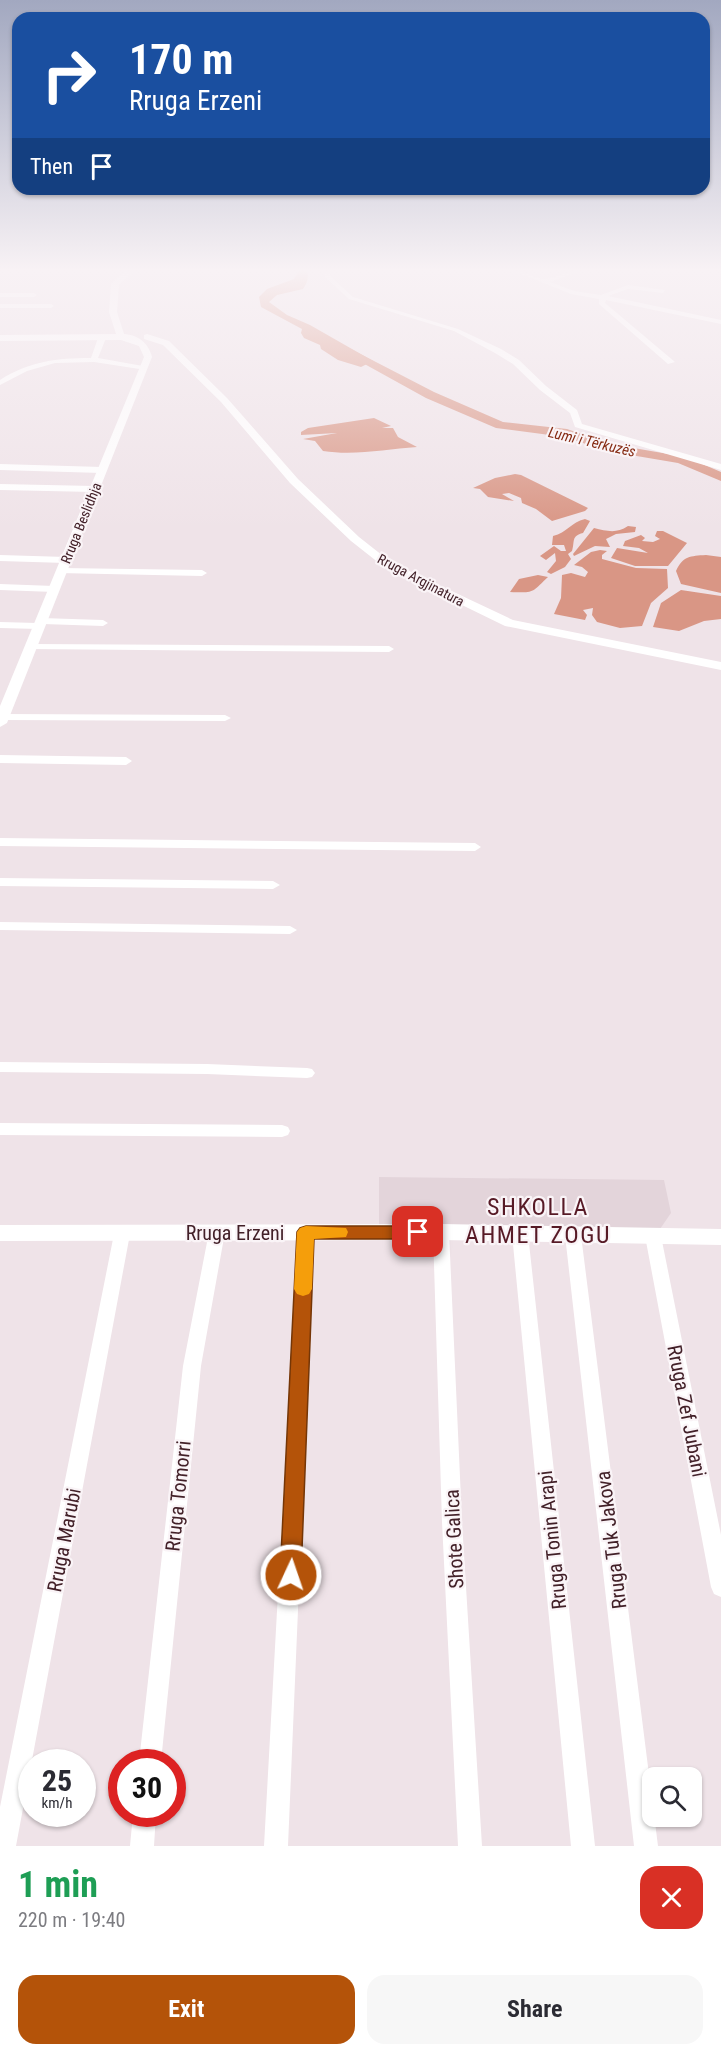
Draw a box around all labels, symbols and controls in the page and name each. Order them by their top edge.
text: 170 m [129,35,234,84]
icon: right [30,36,108,114]
text: Rruga Erzeni [129,85,262,117]
icon: arrive [85,150,118,183]
text: Then [30,154,73,179]
water label: Lumi i Tërkuzës [547,423,638,461]
street label: Rruga Beslidhja [58,480,104,566]
street label: Rruga Argjinatura [375,550,467,610]
district label: SHKOLLA AHMET ZOGU [465,1193,611,1249]
pin [392,1206,443,1257]
icon: arrive [401,1215,434,1248]
street label: Rruga Erzeni [186,1221,284,1245]
street label: Rruga Zef Jubani [662,1343,712,1479]
street label: Rruga Tomorri [160,1439,196,1553]
street label: Rruga Tonin Arapi [533,1469,571,1611]
street label: Rruga Tuk Jakova [591,1470,631,1610]
street label: Rruga Marubi [42,1486,86,1594]
street label: Shote Galica [439,1489,469,1589]
position arrow [259,1543,323,1607]
speed limit sign: 30 [108,1749,186,1827]
text: 25 [42,1763,72,1798]
map controls [642,1767,702,1827]
button: search [642,1767,702,1827]
text: km/h [42,1794,72,1812]
text: 1 min [18,1864,98,1906]
button: close [640,1866,703,1929]
text: 220 m · 19:40 [18,1908,125,1932]
button: Exit [18,1975,355,2044]
button: Share [367,1975,703,2044]

